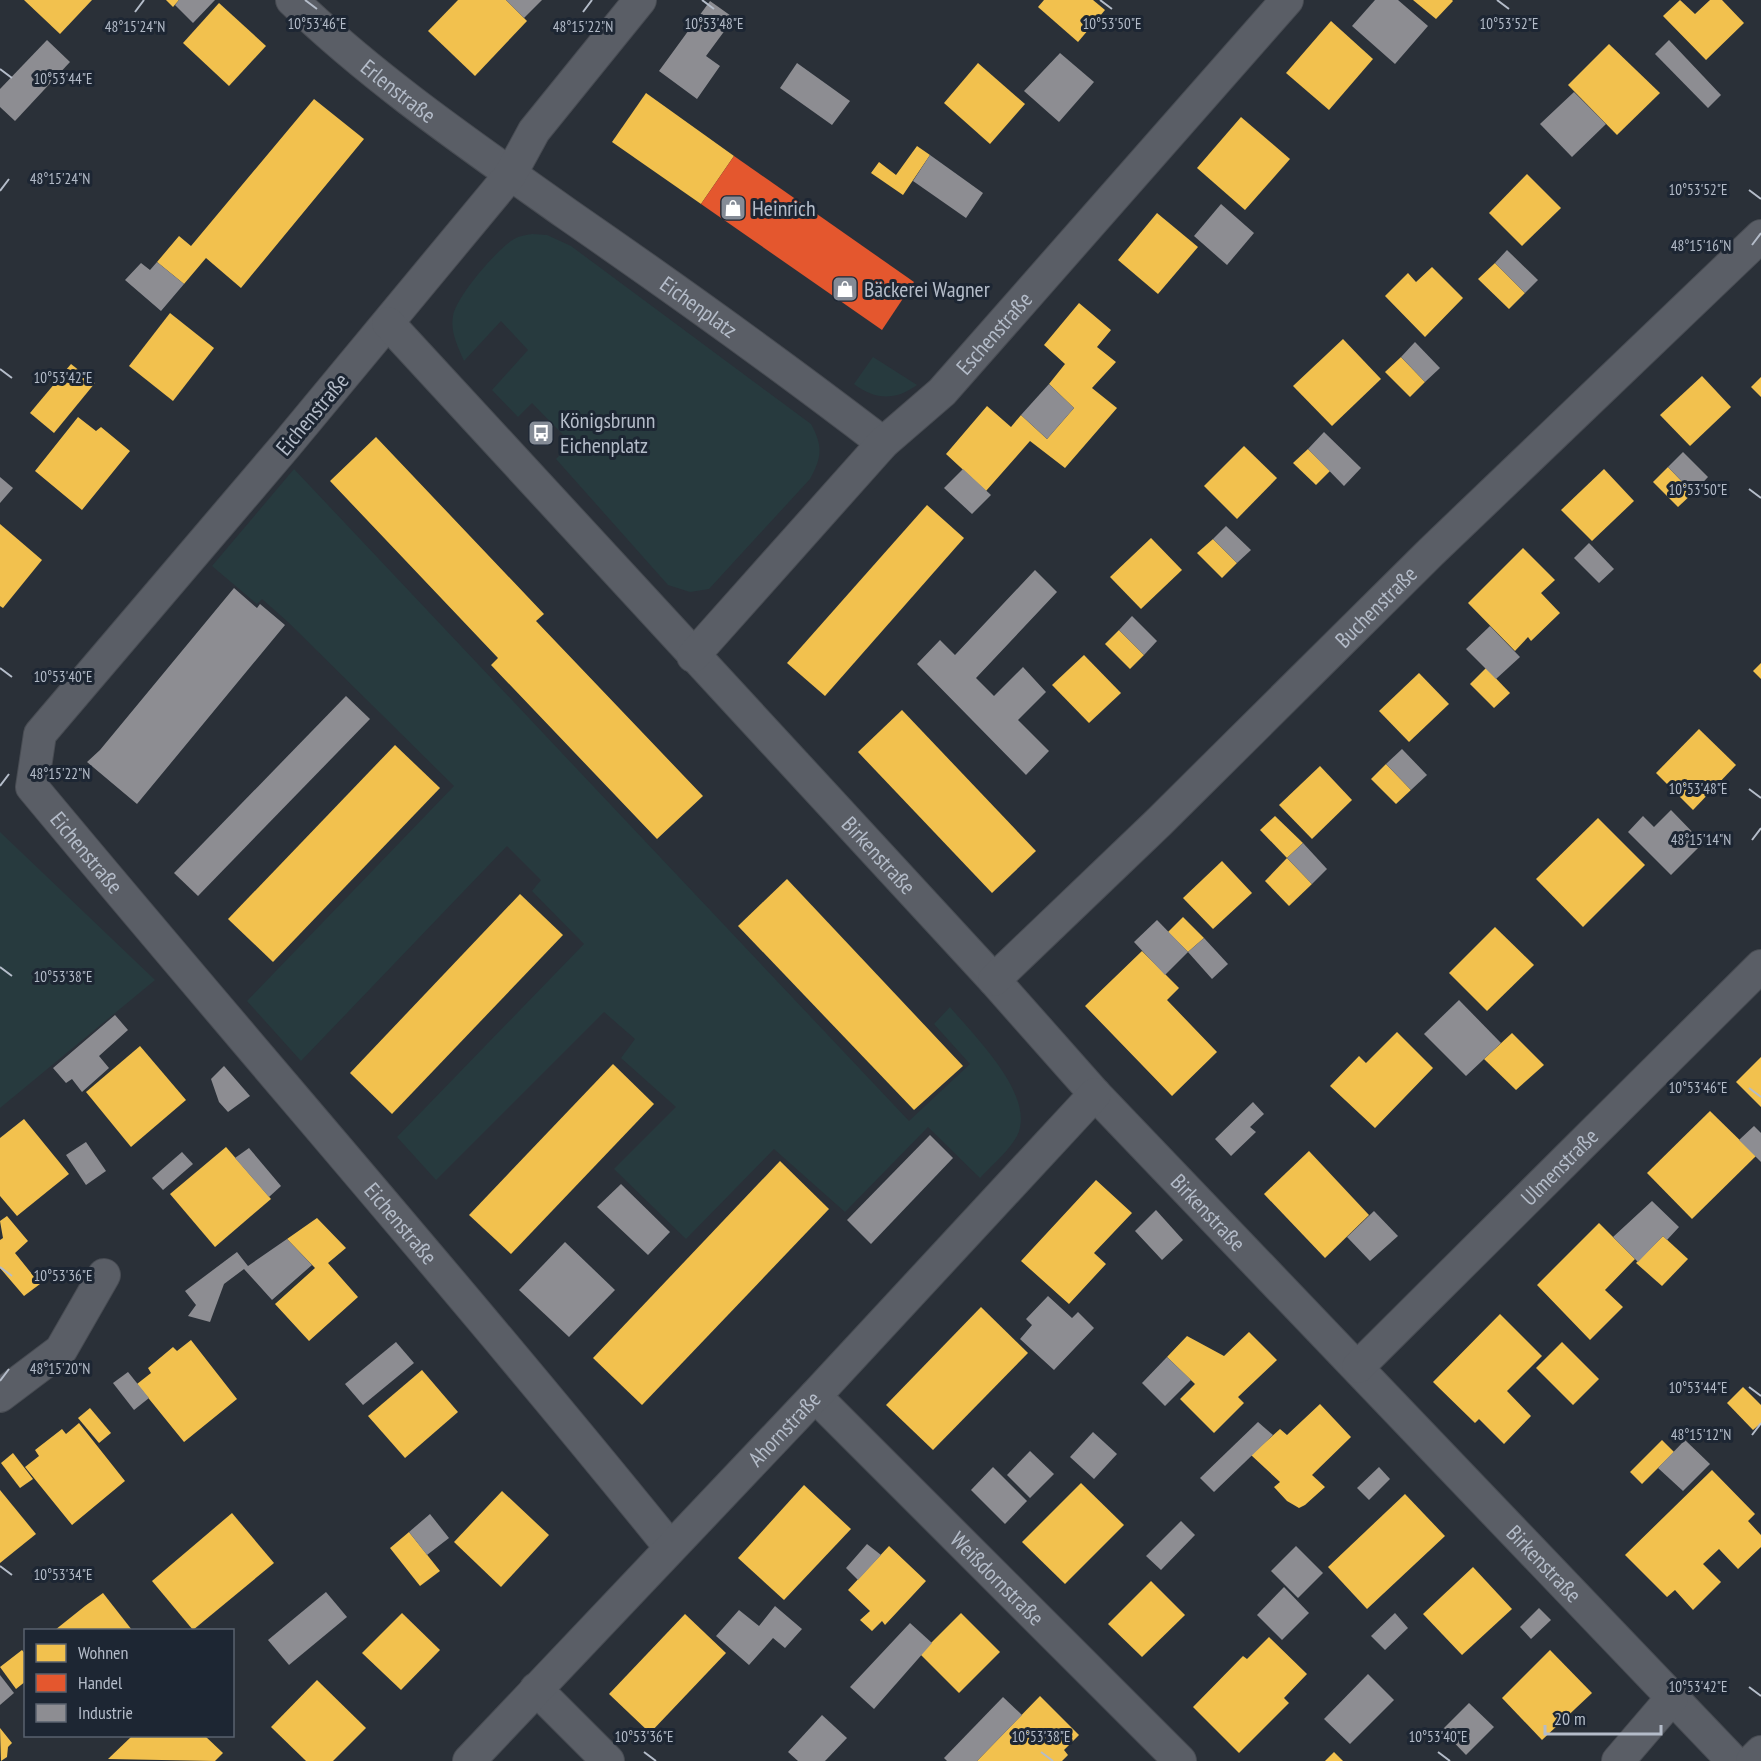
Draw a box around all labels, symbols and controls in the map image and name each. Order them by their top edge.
text: 10°53'46"E [287,14,347,33]
text: 10°53'48"E [684,14,744,33]
text: 10°53'50"E [1082,14,1142,33]
text: 10°53'52"E [1479,14,1539,33]
text: 48°15'24"N [105,17,165,36]
text: 48°15'22"N [553,17,613,36]
street label: Erlenstraße [355,53,441,129]
text: 10°53'44"E [33,69,93,88]
text: 48°15'24"N [30,169,90,188]
text: 10°53'52"E [1668,180,1728,199]
shop icon: Heinrich [718,193,748,223]
place label: Heinrich [752,194,816,222]
text: 48°15'16"N [1671,236,1731,255]
street label: Eichenplatz [655,270,743,344]
shop icon: Bäckerei Wagner [830,274,860,304]
place label: Bäckerei Wagner [864,275,990,303]
street label: Eschenstraße [950,286,1038,380]
street label: Eichenstraße [270,367,354,461]
text: 10°53'42"E [33,368,93,387]
place label: Königsbrunn Eichenplatz [560,406,655,459]
bus stop icon: Königsbrunn Eichenplatz [526,418,556,448]
text: 10°53'50"E [1668,480,1728,499]
street label: Buchenstraße [1329,560,1423,653]
text: 10°53'40"E [33,667,93,686]
text: 48°15'22"N [30,764,90,783]
text: 10°53'48"E [1668,779,1728,798]
street label: Eichenstraße [44,806,129,899]
street label: Birkenstraße [836,810,922,900]
text: 48°15'14"N [1671,830,1731,849]
text: 10°53'38"E [33,967,93,986]
text: 10°53'46"E [1668,1078,1728,1097]
street label: Ulmenstraße [1515,1122,1604,1211]
street label: Birkenstraße [1165,1168,1252,1257]
street label: Eichenstraße [358,1177,443,1270]
text: 10°53'36"E [33,1266,93,1285]
text: 48°15'20"N [30,1359,90,1378]
text: 10°53'44"E [1668,1378,1728,1397]
street label: Ahornstraße [742,1385,826,1472]
text: 48°15'12"N [1671,1425,1731,1444]
street label: Birkenstraße [1501,1519,1588,1608]
street label: Weißdornstraße [945,1526,1050,1631]
text: 10°53'34"E [33,1565,93,1584]
legend [24,1629,234,1737]
text: Wohnen [78,1641,128,1664]
text: Handel [78,1671,123,1694]
text: 10°53'42"E [1668,1677,1728,1696]
scale bar [1545,1698,1660,1736]
text: Industrie [78,1701,133,1724]
text: 20 m [1554,1707,1586,1730]
text: 10°53'36"E [614,1727,674,1746]
text: 10°53'38"E [1011,1727,1071,1746]
text: 10°53'40"E [1408,1727,1468,1746]

